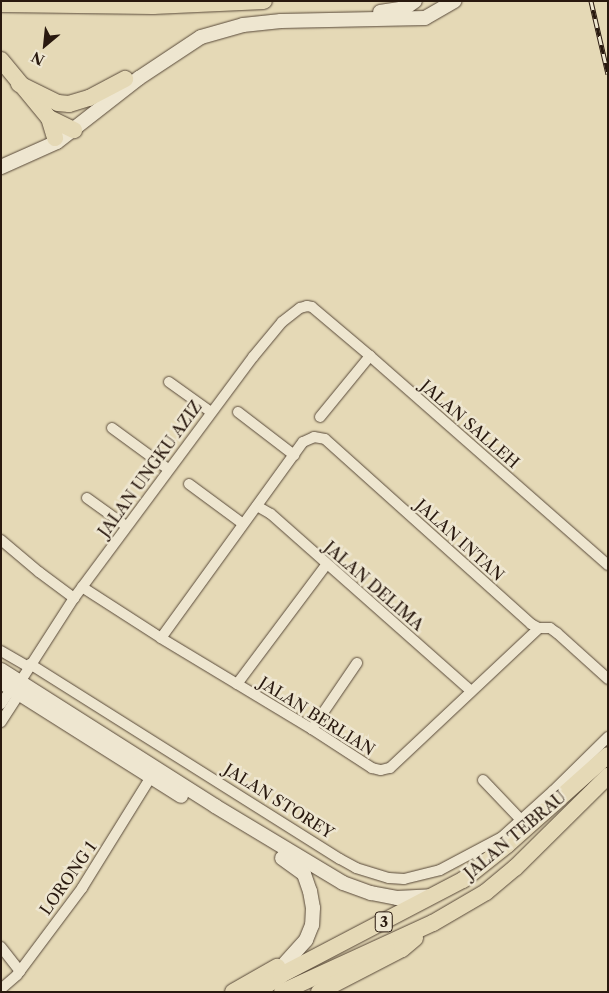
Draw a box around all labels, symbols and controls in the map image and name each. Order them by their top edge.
north arrow [20,20,70,70]
text: N [28,47,48,69]
street label: JALAN SALLEH [417,376,523,472]
street label: JALAN UNGKU AZIZ [94,397,206,541]
street label: JALAN INTAN [412,495,508,585]
street label: JALAN DELIMA [320,538,428,634]
street label: JALAN BERLIAN [256,673,378,759]
street label: JALAN STOREY [220,759,338,843]
street label: JALAN TEBRAU [460,787,570,883]
street label: LORONG 1 [36,838,100,918]
road number: 3 [374,910,394,934]

